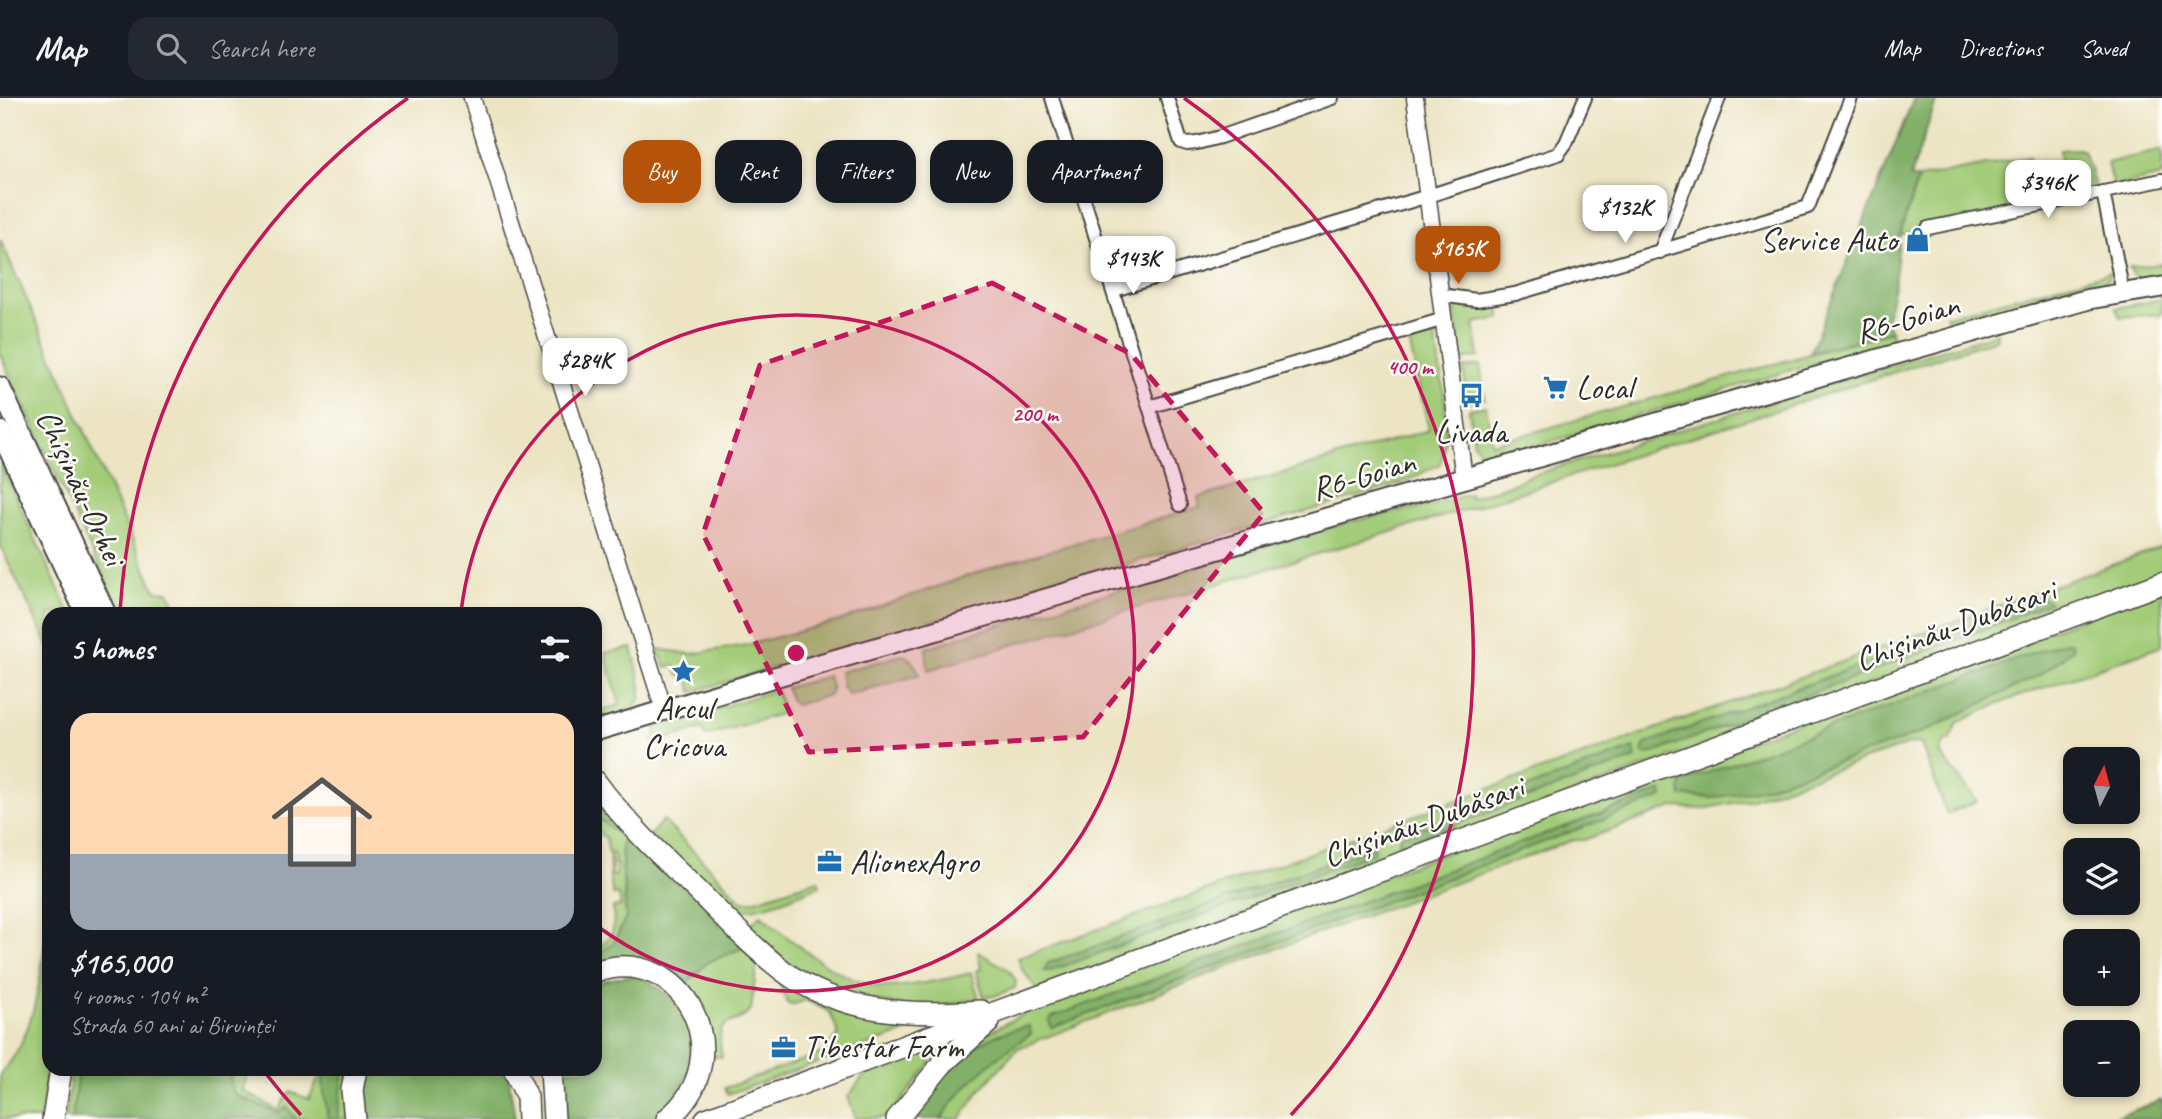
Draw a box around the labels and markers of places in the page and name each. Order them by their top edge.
pin: $346K [1999,160,2097,220]
pin: $132K [1576,186,1674,245]
place label: Service Auto [1760,219,1900,261]
pin: $165K [1409,226,1507,286]
shop icon: Service Auto [1903,226,1931,254]
pin: $143K [1084,236,1182,296]
pin: $284K [536,338,634,398]
place label: Local [1576,367,1638,409]
supermarket icon: Local [1542,374,1570,402]
bus stop icon: Livada [1457,381,1485,409]
place label: Livada [1435,411,1509,453]
centre of rings [784,641,808,665]
place icon: Arcul Cricova [670,657,698,685]
place label: Arcul Cricova [643,687,727,767]
place label: AlionexAgro [850,841,981,883]
office icon: AlionexAgro [816,848,844,876]
place label: Tibestar Farm [803,1026,965,1068]
office icon: Tibestar Farm [769,1033,797,1061]

